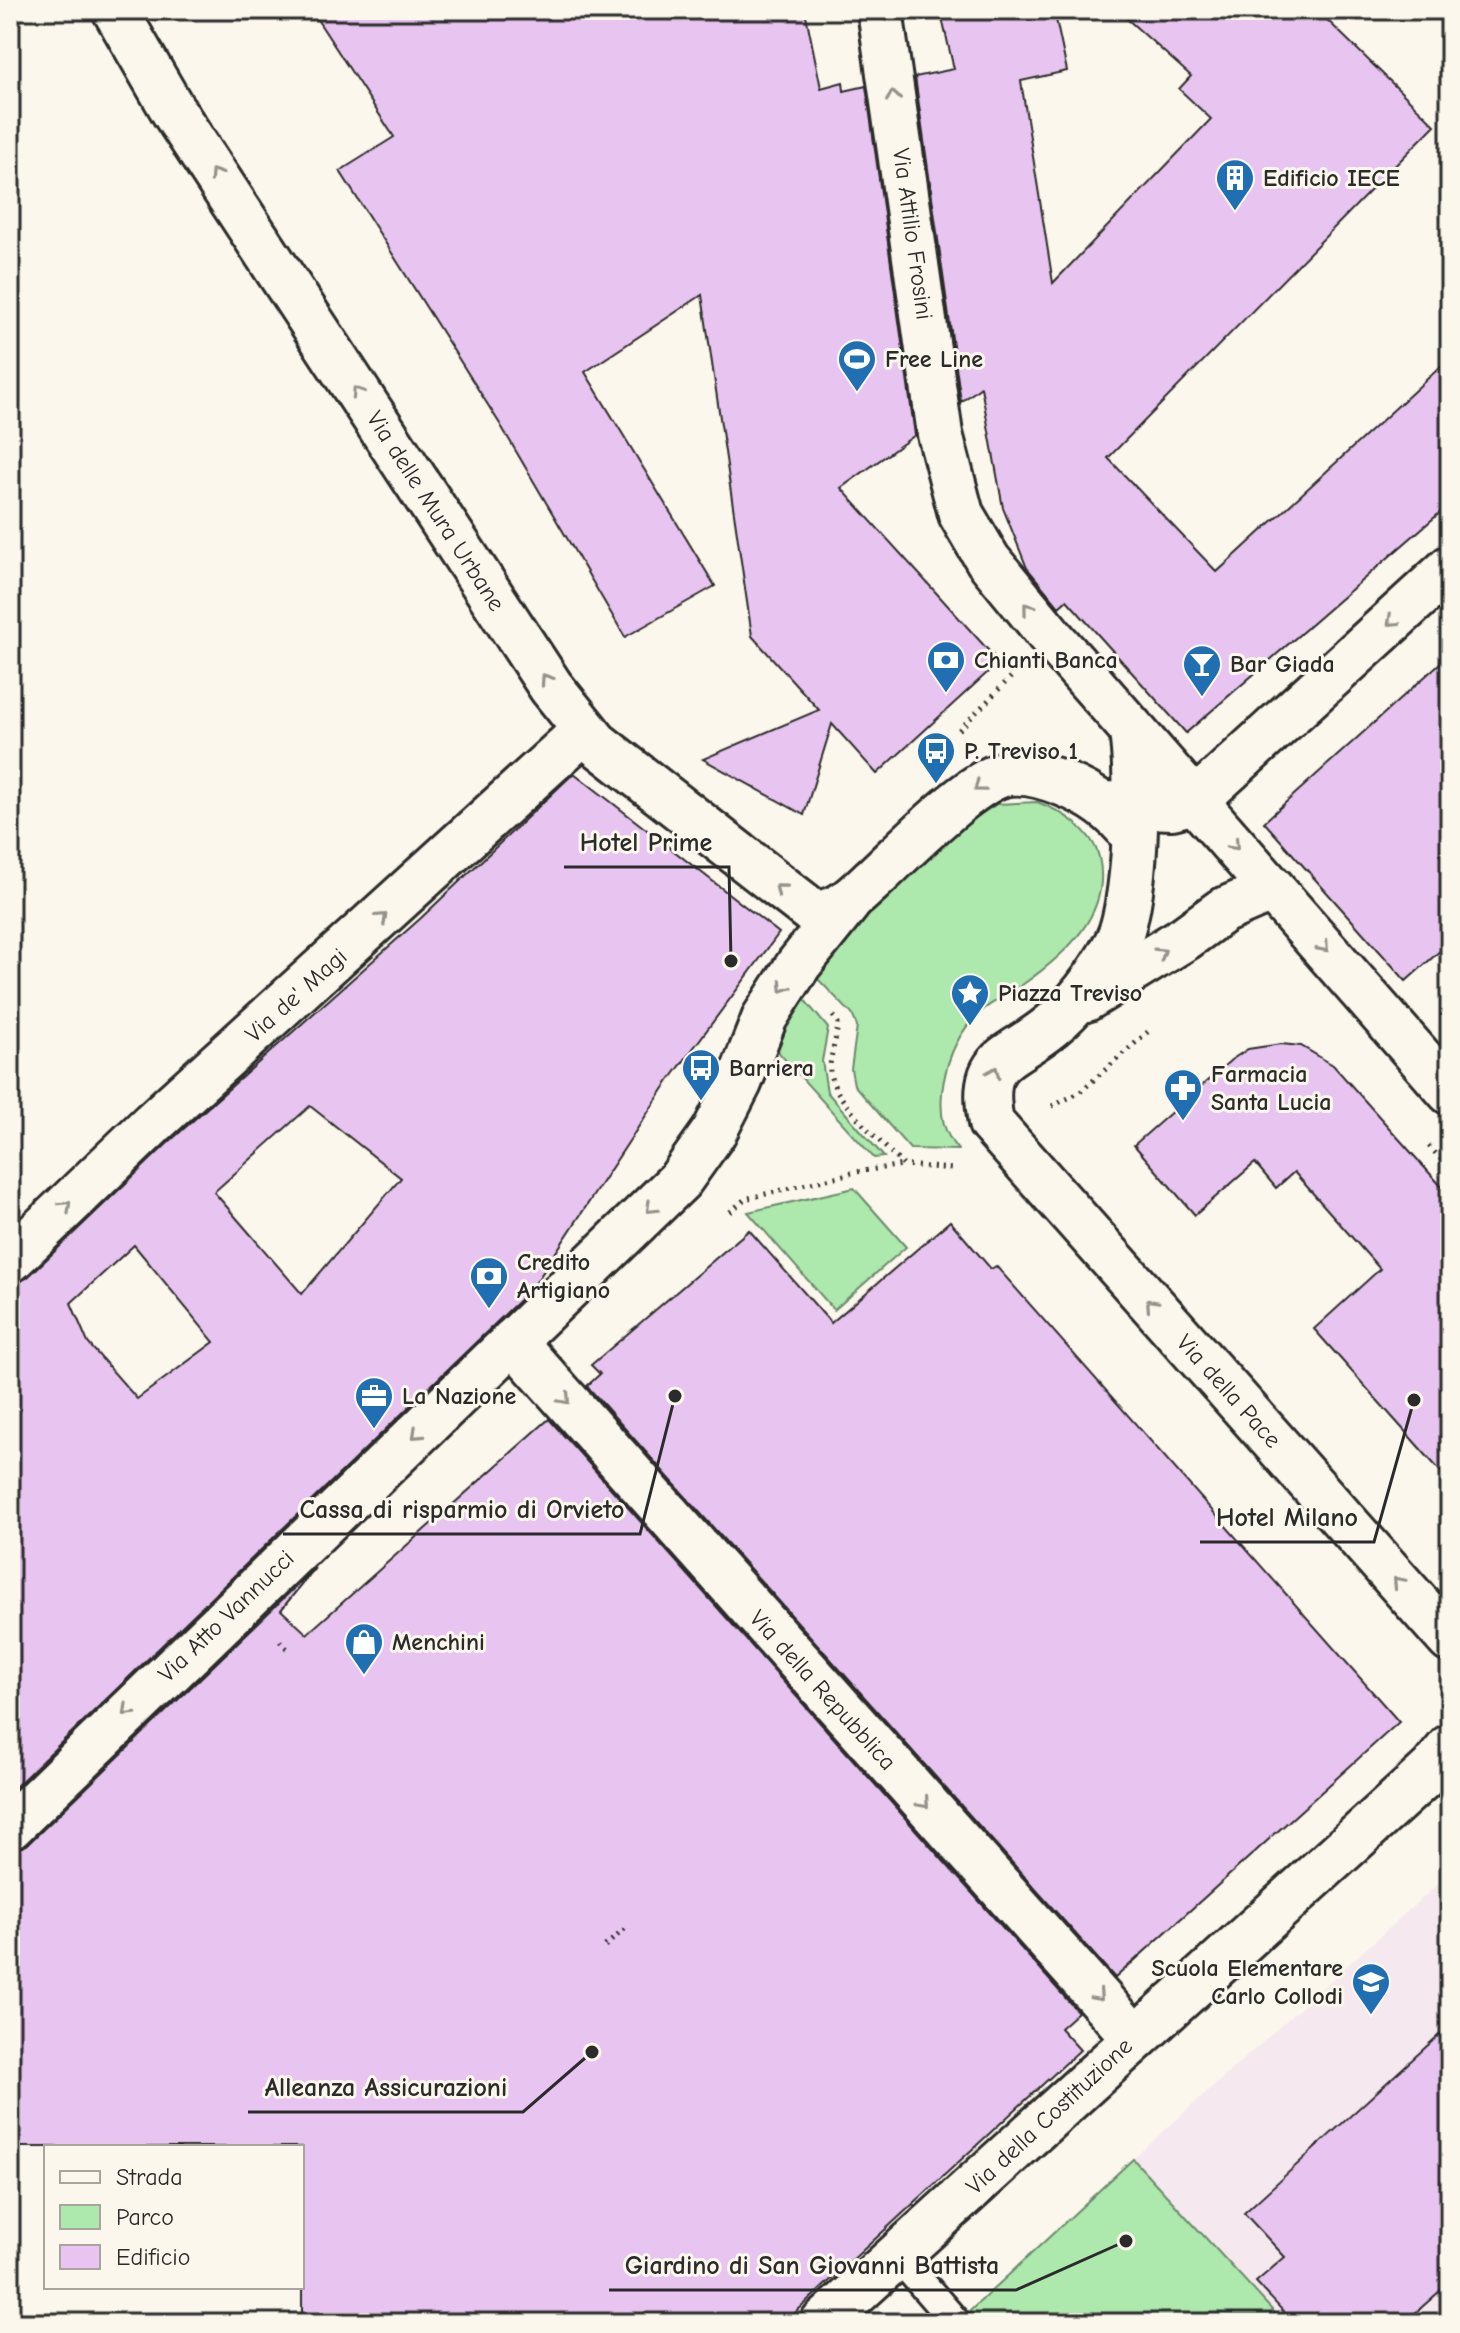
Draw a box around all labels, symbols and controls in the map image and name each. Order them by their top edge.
one-way arrow [885,89,902,103]
street label: Via Attilio Frosini [887,146,939,322]
building icon: Edificio IECE [1214,157,1256,212]
place label: Edificio IECE [1263,164,1400,192]
one-way arrow [210,169,225,183]
sports icon: Free Line [836,338,878,393]
place label: Free Line [885,345,983,373]
one-way arrow [352,386,367,400]
street label: Via delle Mura Urbane [361,406,511,616]
one-way arrow [1023,603,1038,617]
one-way arrow [1387,611,1402,625]
bank icon: Chianti Banca [925,639,967,694]
bar icon: Bar Giada [1181,643,1223,698]
place label: Chianti Banca [974,646,1118,674]
place label: Bar Giada [1230,650,1335,678]
one-way arrow [541,674,556,688]
bus stop icon: P. Treviso 1 [915,730,957,785]
place label: P. Treviso 1 [964,737,1078,765]
one-way arrow [973,777,988,792]
callout: Hotel Prime [564,817,729,867]
text: Hotel Prime [580,828,713,858]
one-way arrow [1224,835,1238,850]
one-way arrow [774,884,789,898]
one-way arrow [373,913,388,928]
one-way arrow [1314,938,1329,953]
street label: Via de' Magi [240,942,352,1048]
one-way arrow [1152,948,1167,963]
place icon: Piazza Treviso [949,972,991,1027]
one-way arrow [779,979,794,993]
place label: Piazza Treviso [998,979,1142,1007]
bus stop icon: Barriera [680,1047,722,1102]
place label: Barriera [729,1054,814,1082]
place label: Farmacia Santa Lucia [1211,1060,1331,1116]
one-way arrow [984,1066,1000,1081]
pharmacy icon: Farmacia Santa Lucia [1162,1067,1204,1122]
one-way arrow [646,1199,660,1213]
one-way arrow [57,1201,71,1216]
place label: Credito Artigiano [517,1248,610,1304]
bank icon: Credito Artigiano [468,1255,510,1310]
one-way arrow [1146,1299,1161,1314]
street label: Via della Pace [1171,1329,1287,1453]
office icon: La Nazione [353,1375,395,1430]
place label: La Nazione [402,1382,516,1410]
one-way arrow [555,1390,570,1405]
one-way arrow [412,1425,426,1440]
callout: Cassa di risparmio di Orvieto [283,1484,640,1534]
callout: Hotel Milano [1200,1492,1374,1542]
text: Cassa di risparmio di Orvieto [299,1495,625,1525]
text: Hotel Milano [1216,1503,1358,1533]
street label: Via Atto Vannucci [152,1544,300,1688]
one-way arrow [1393,1577,1407,1591]
street label: Via della Repubblica [744,1604,902,1776]
shop icon: Menchini [343,1621,385,1676]
place label: Menchini [392,1628,485,1656]
one-way arrow [123,1702,137,1716]
one-way arrow [915,1794,929,1808]
place label: Scuola Elementare Carlo Collodi [1152,1954,1343,2010]
school or university icon: Scuola Elementare Carlo Collodi [1350,1961,1392,2016]
one-way arrow [1088,1987,1102,2002]
street label: Via della Costituzione [960,2032,1138,2200]
callout: Alleanza Assicurazioni [248,2062,523,2112]
text: Alleanza Assicurazioni [265,2073,507,2103]
legend [44,2145,304,2289]
text: Strada [116,2163,183,2191]
text: Parco [116,2203,174,2231]
callout: Giardino di San Giovanni Battista [609,2240,1016,2290]
text: Edificio [116,2243,191,2271]
text: Giardino di San Giovanni Battista [625,2251,999,2281]

